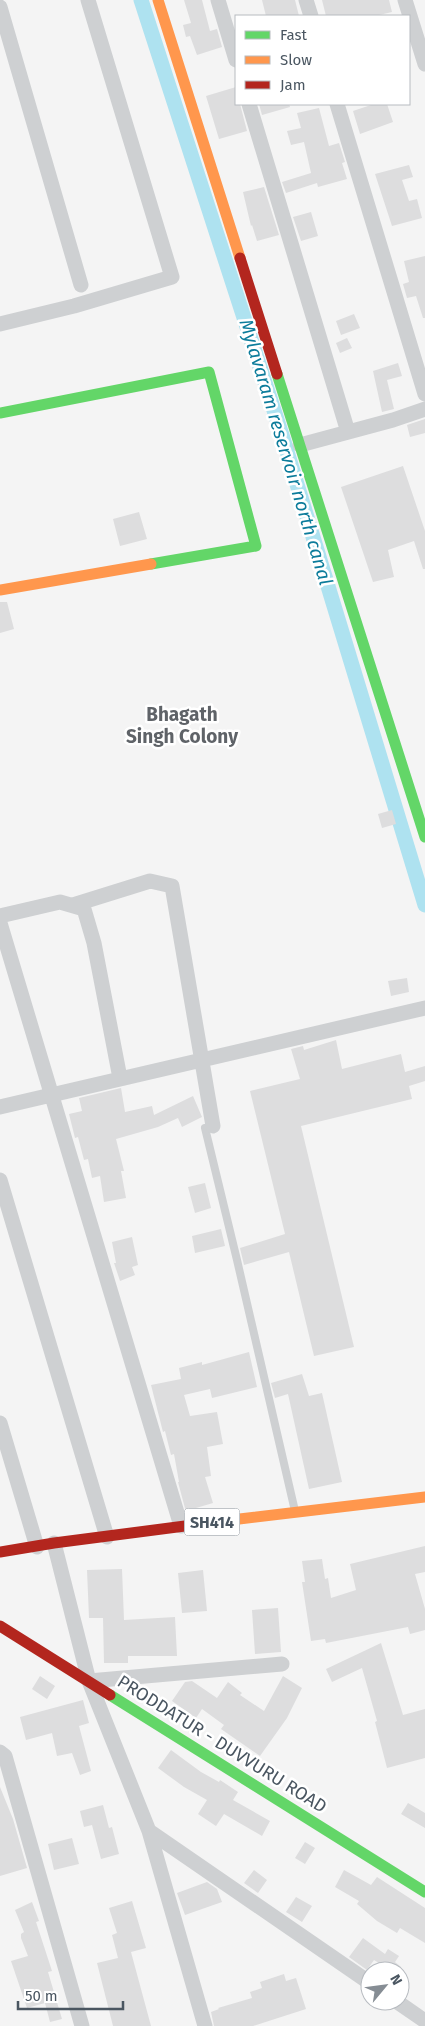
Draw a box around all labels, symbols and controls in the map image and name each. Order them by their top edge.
legend [235,15,410,105]
text: Fast [280,26,307,44]
text: Slow [280,51,312,69]
text: Jam [280,76,306,94]
water label: Mylavaram reservoir north canal [235,316,337,588]
district label: Bhagath Singh Colony [126,703,238,748]
road number: SH414 [184,1508,240,1535]
street label: PRODDATUR - DUVVURU ROAD [113,1670,331,1818]
north arrow [360,1961,410,2011]
text: N [386,1972,406,1988]
scale bar [18,1978,122,2010]
text: 50 m [25,1987,58,2005]

